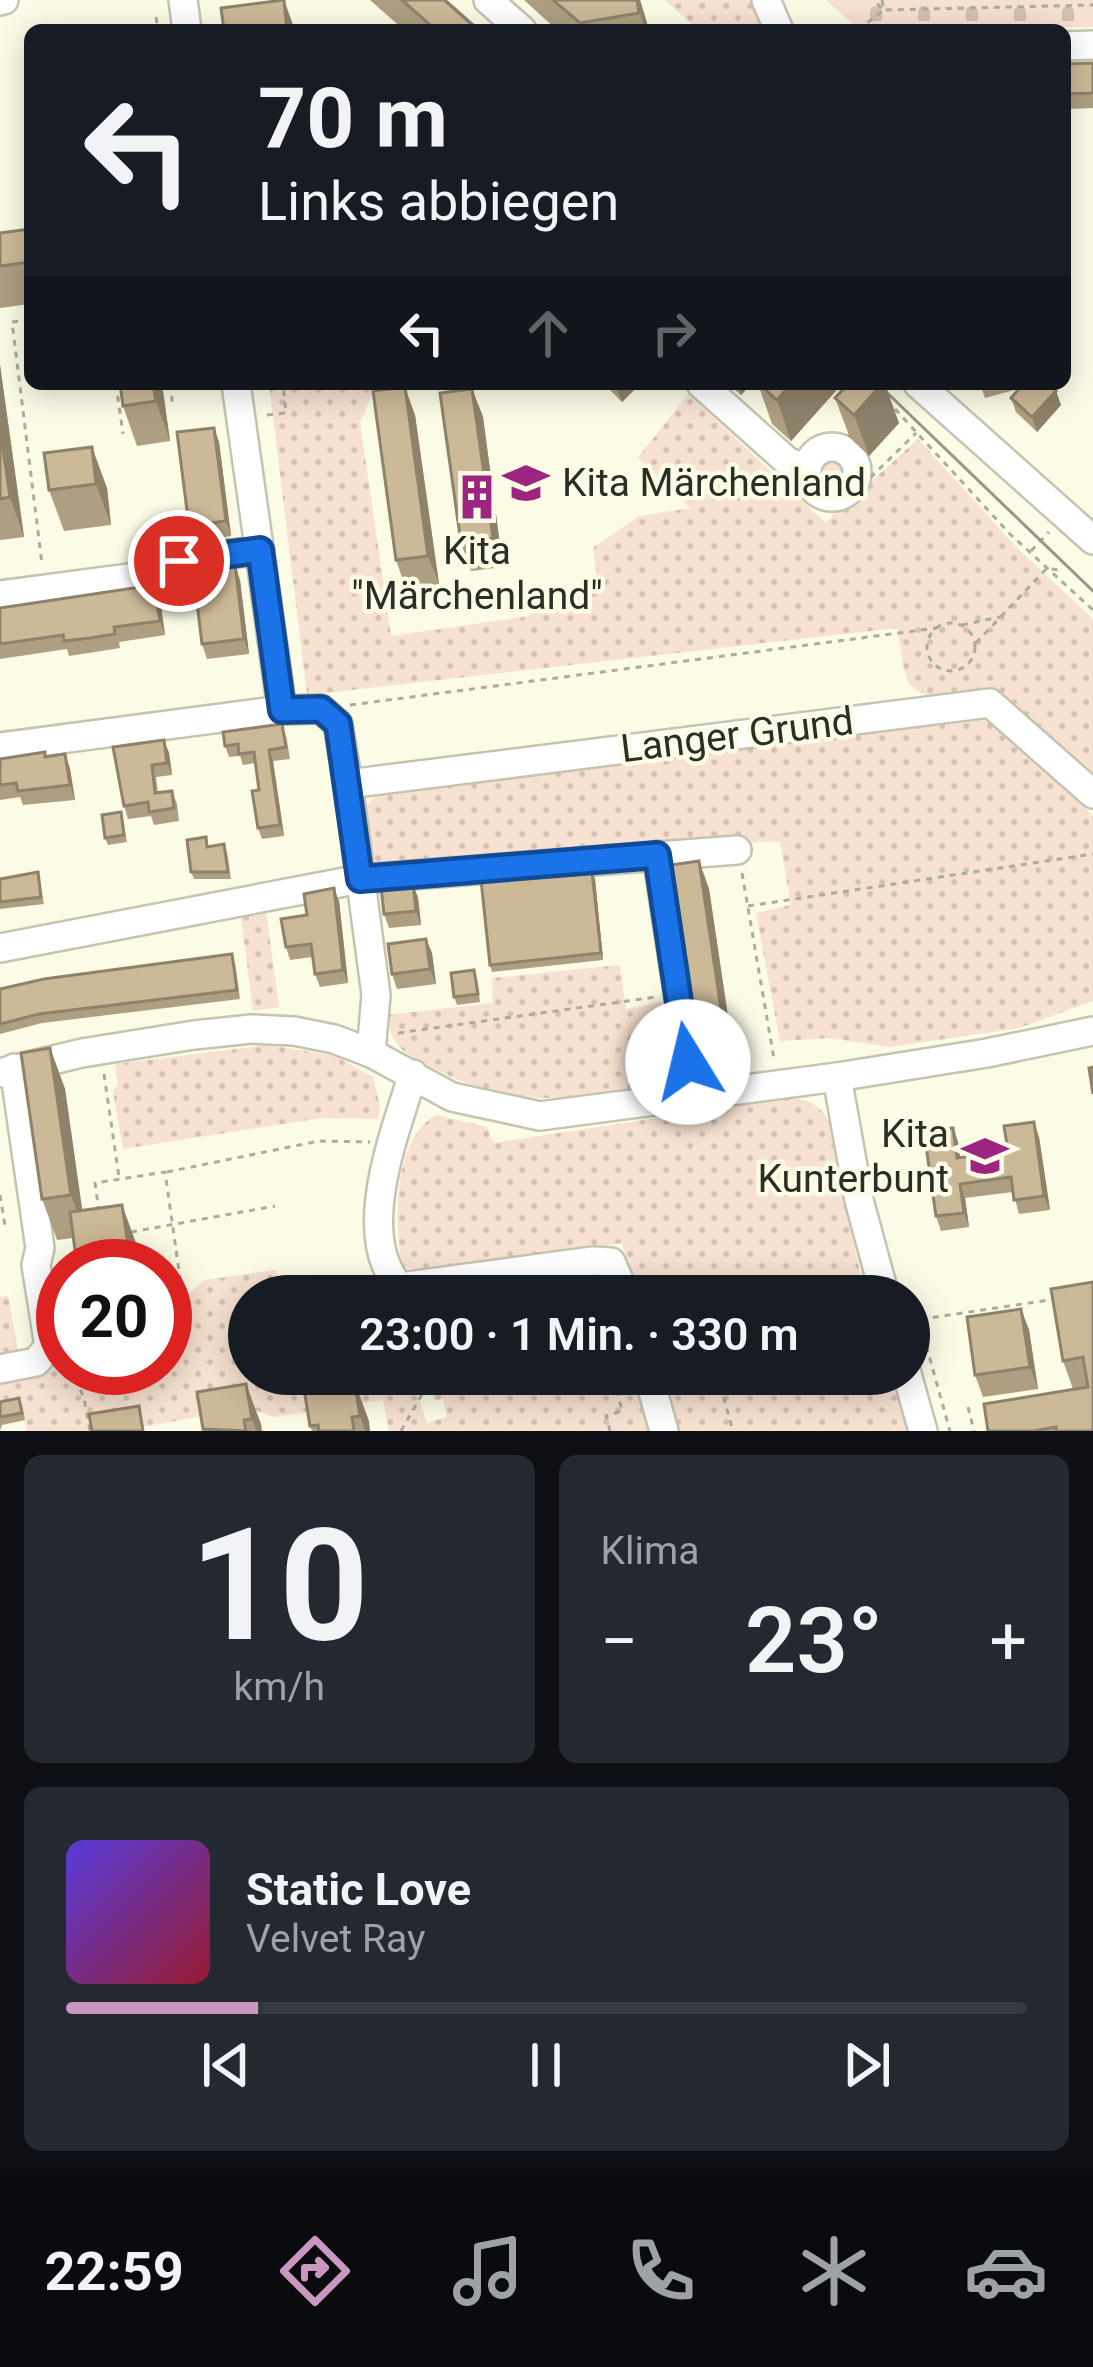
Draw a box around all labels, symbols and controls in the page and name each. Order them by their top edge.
text: 70 m [258,69,448,168]
icon: left [60,72,216,228]
text: Links abbiegen [258,170,619,233]
icon: left [389,300,455,366]
icon: ahead [515,300,581,366]
icon: right [641,300,707,366]
school or university icon: Kita Märchenland [501,458,551,508]
place label: Kita Märchenland [562,460,866,506]
building icon: Kita "Märchenland" [452,472,502,522]
pin [128,510,230,612]
icon: arrive [146,528,212,594]
place label: Kita "Märchenland" [351,528,603,619]
street label: Langer Grund [618,698,856,772]
position arrow [625,999,751,1125]
place label: Kita Kunterbunt [758,1111,949,1202]
school or university icon: Kita Kunterbunt [960,1131,1010,1181]
speed limit sign: 20 [36,1239,192,1395]
text: 23:00 · 1 Min. · 330 m [359,1308,799,1361]
text: 10 [190,1494,369,1677]
text: Klima [601,1528,699,1574]
text: 23° [745,1589,883,1694]
text: − [601,1603,638,1680]
text: + [990,1603,1027,1680]
text: km/h [233,1664,325,1710]
text: Static Love [246,1863,471,1916]
text: Velvet Ray [246,1916,425,1962]
icon: previous [193,2032,259,2098]
icon: pause [513,2032,579,2098]
icon: next [834,2032,900,2098]
icon: directions [273,2229,357,2313]
icon: music [446,2229,530,2313]
icon: phone [619,2229,703,2313]
icon: climate [792,2229,876,2313]
icon: car [964,2229,1048,2313]
text: 22:59 [44,2240,184,2303]

